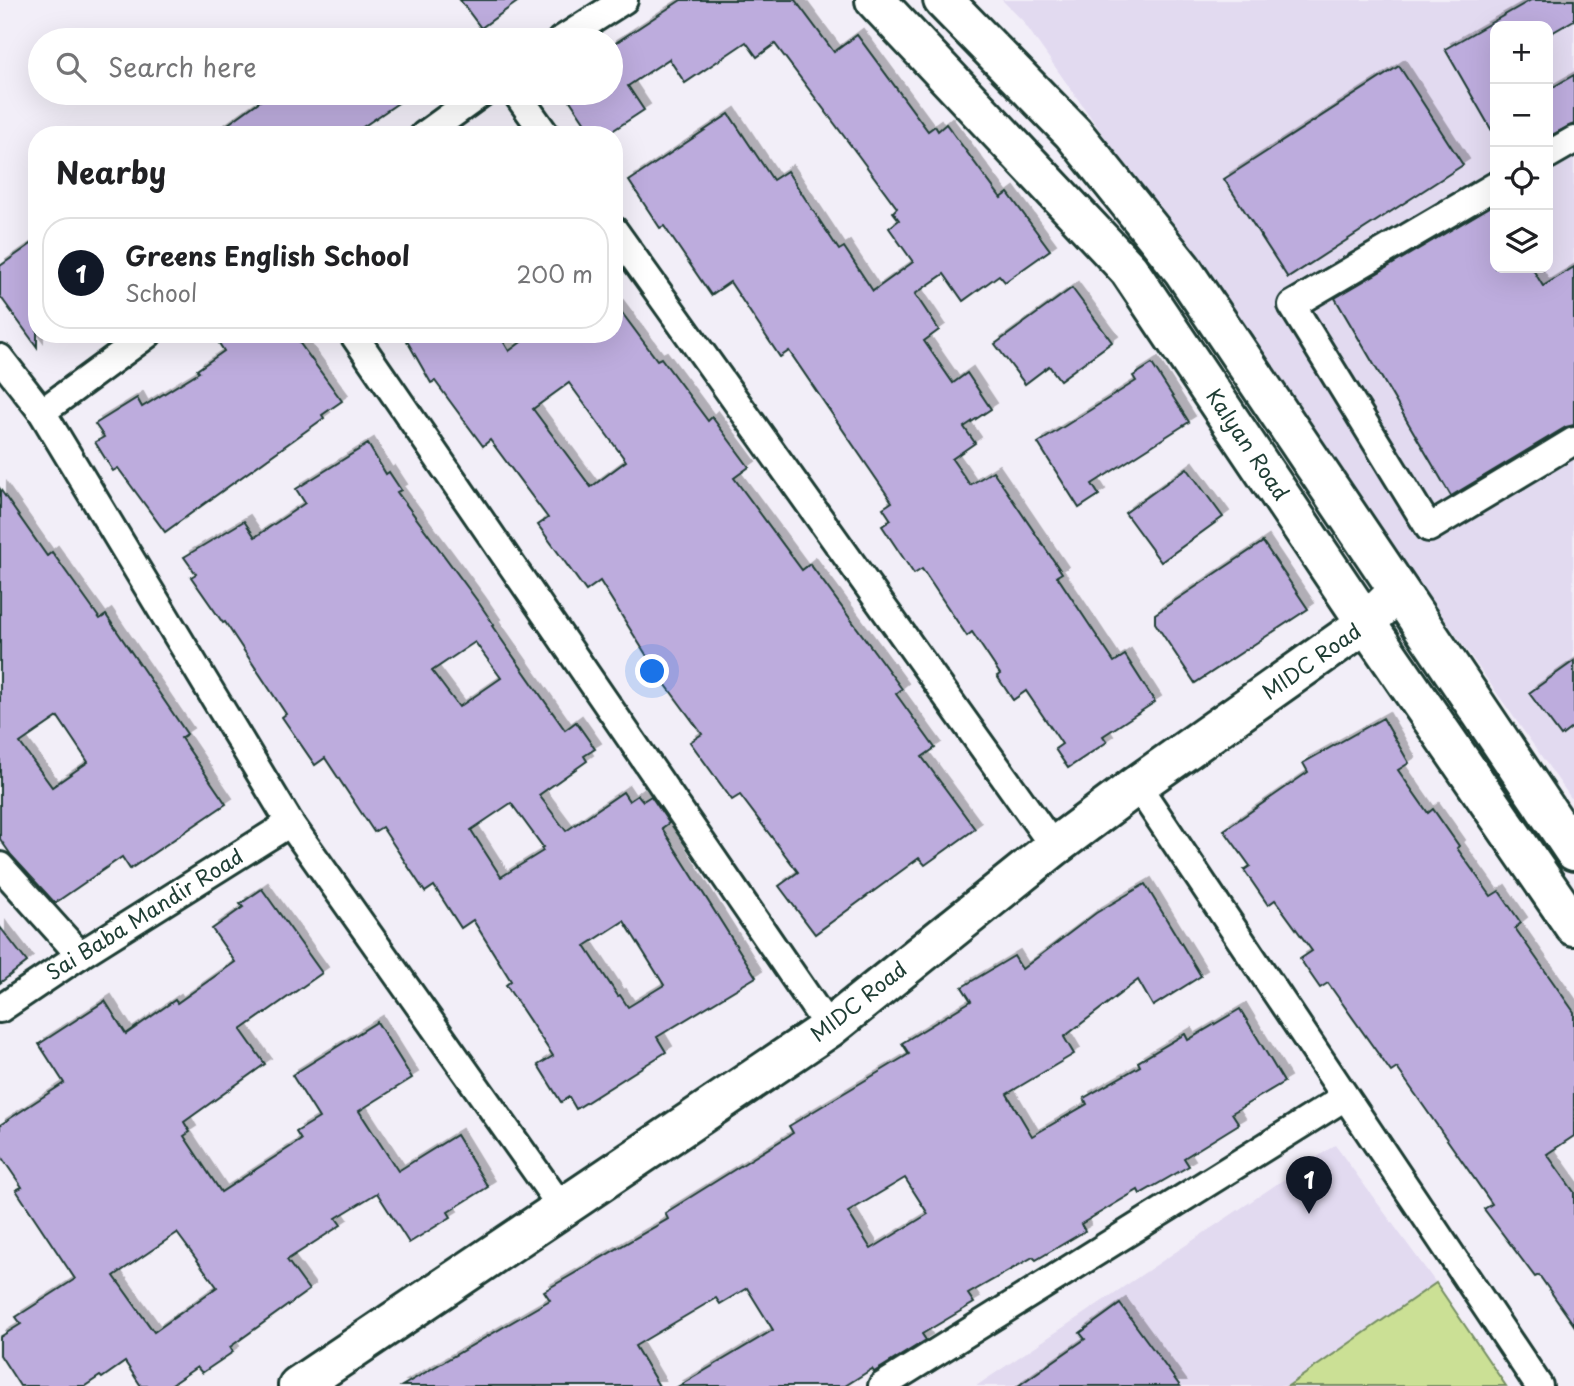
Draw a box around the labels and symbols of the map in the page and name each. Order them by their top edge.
street label: Kalyan Road [1199,382,1298,506]
street label: MIDC Road [1255,614,1367,706]
your location [635,654,669,688]
street label: Sai Baba Mandir Road [39,840,249,987]
street label: MIDC Road [803,952,913,1048]
pin: 1 [1286,1156,1332,1214]

